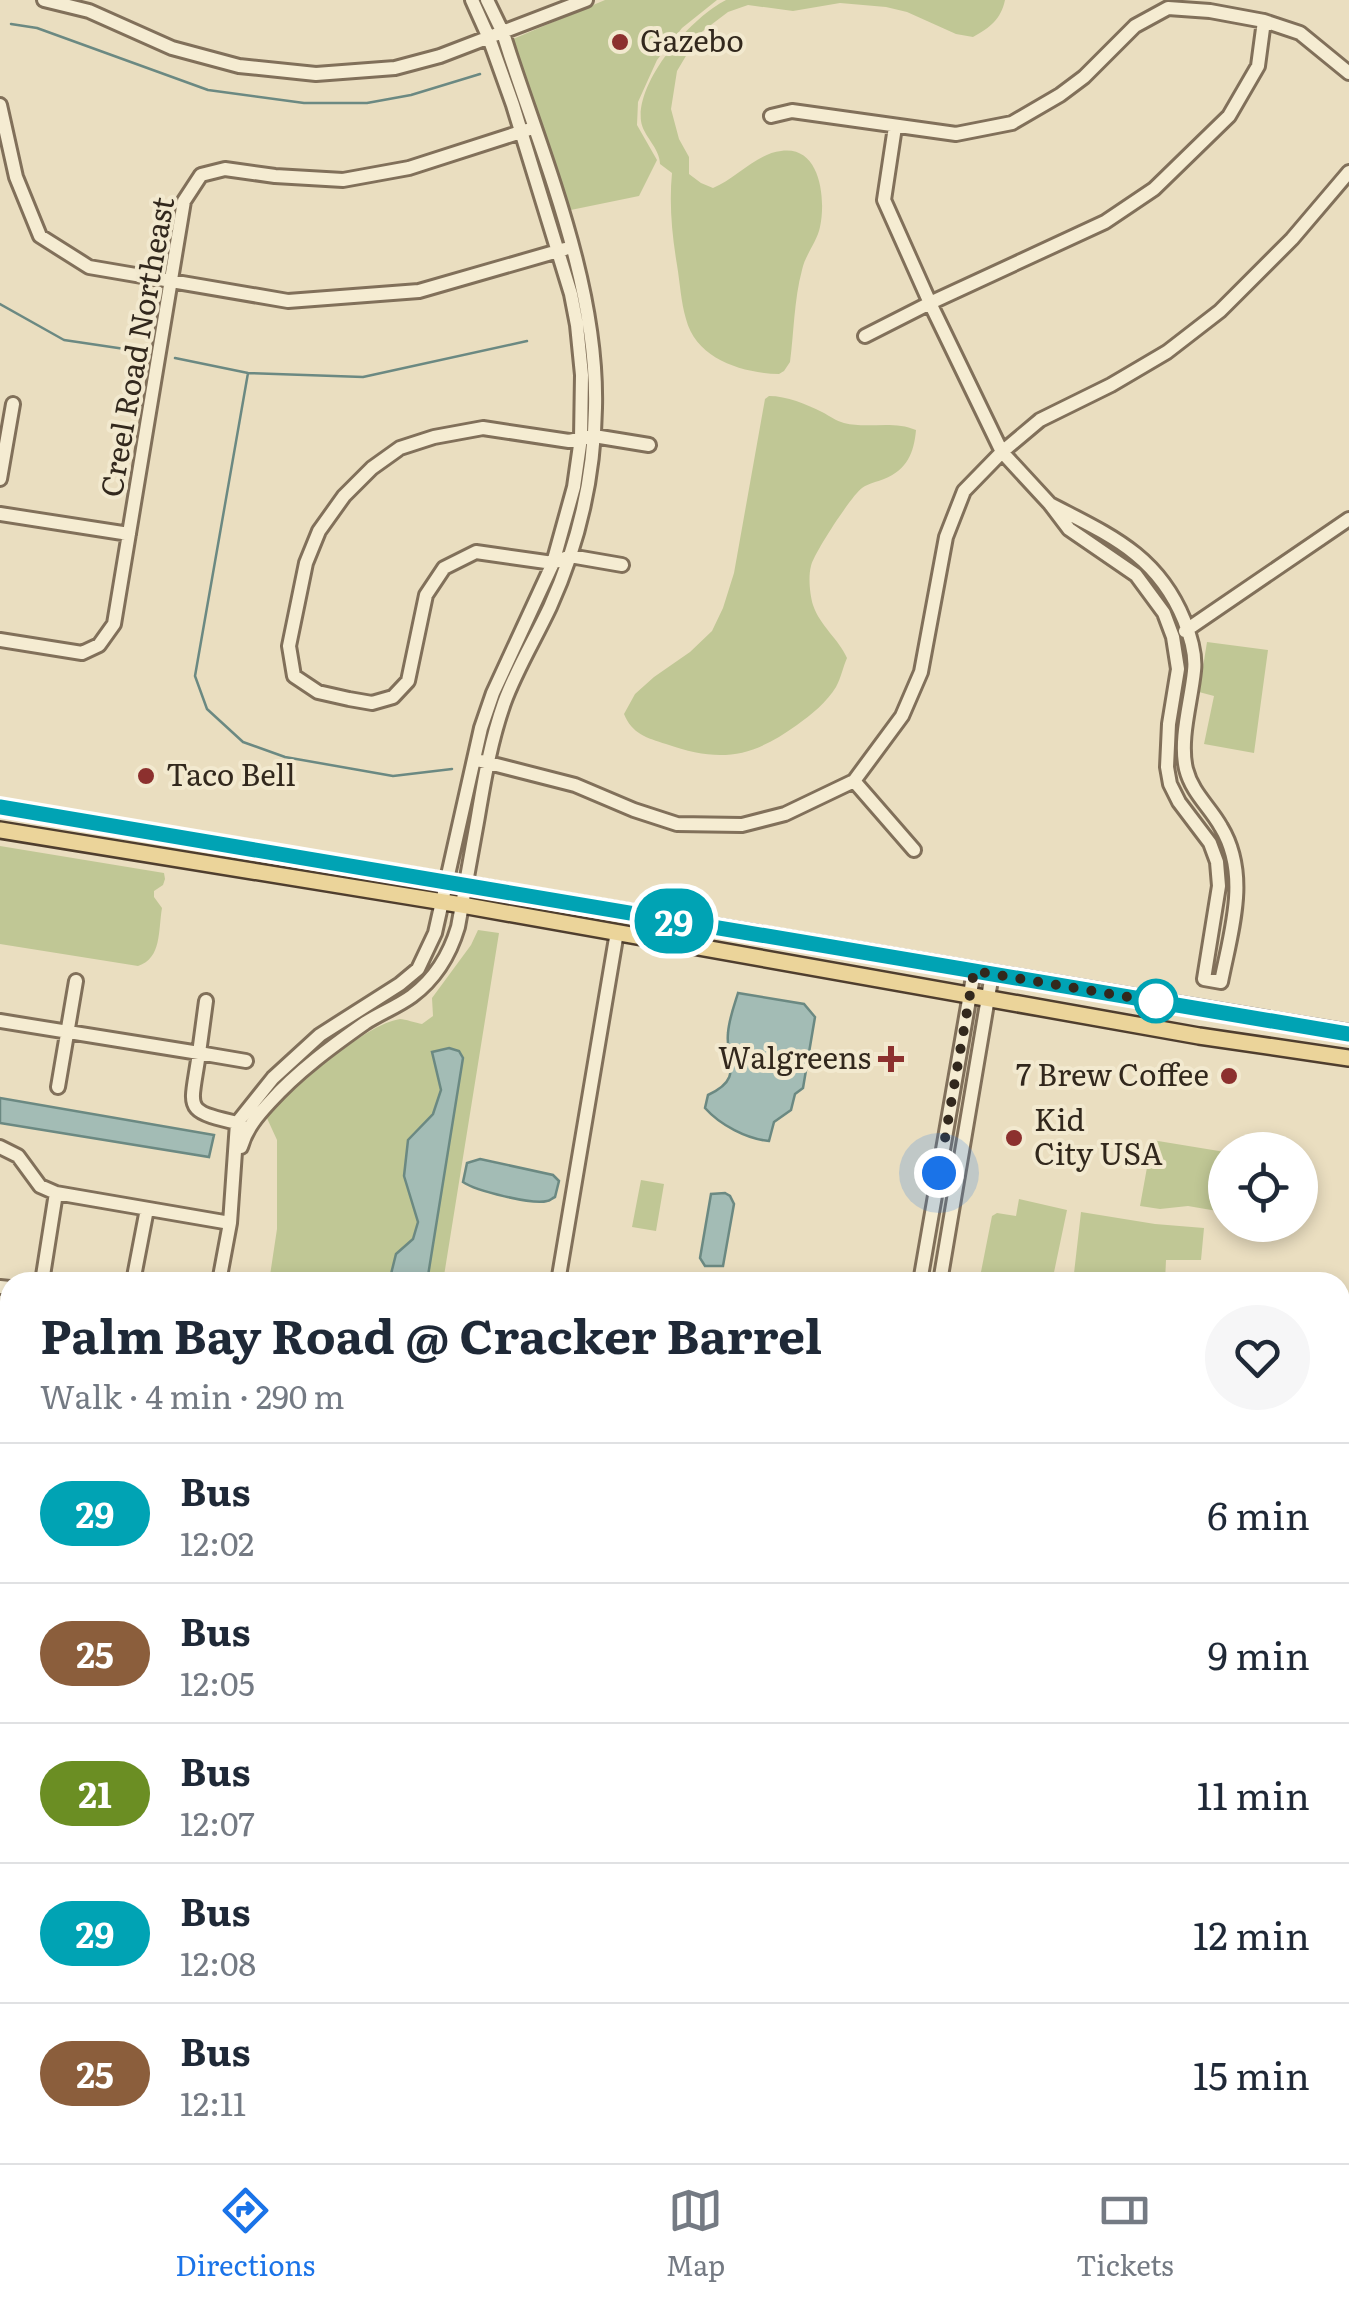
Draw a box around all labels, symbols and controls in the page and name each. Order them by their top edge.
place label: Gazebo [640,17,744,61]
marker: Gazebo [609,31,631,53]
street label: Creel Road Northeast [87,193,183,500]
place label: Taco Bell [166,751,295,795]
marker: Taco Bell [135,765,157,787]
line badge: 29 [629,888,719,954]
text: 29 [655,895,693,947]
unlabelled marker [1135,980,1177,1022]
place label: Walgreens [718,1034,871,1078]
marker: Walgreens [880,1048,902,1070]
place label: 7 Brew Coffee [1016,1051,1209,1095]
marker: 7 Brew Coffee [1218,1065,1240,1087]
place label: Kid City USA [1034,1096,1163,1174]
marker: Kid City USA [1003,1127,1025,1149]
map controls [1208,1132,1318,1242]
button: locate [1208,1132,1318,1242]
your location [914,1148,964,1198]
text: Palm Bay Road @ Cracker Barrel [40,1298,822,1369]
button: heart [1205,1305,1310,1410]
text: Walk · 4 min · 290 m [40,1371,345,1419]
text: Bus [180,1461,251,1518]
text: 6 min [1207,1485,1310,1542]
text: 29 [76,1487,114,1539]
text: 12:02 [180,1518,254,1566]
text: Bus [180,1601,251,1658]
text: 9 min [1208,1625,1310,1682]
text: 25 [76,1627,114,1679]
text: 12:05 [180,1658,255,1706]
text: Bus [180,1741,251,1798]
text: 11 min [1197,1765,1310,1822]
text: 21 [78,1767,112,1819]
text: 12:07 [180,1798,255,1846]
text: Bus [180,1881,251,1938]
text: 12 min [1193,1905,1310,1962]
text: 29 [76,1907,114,1959]
text: 12:08 [180,1938,256,1986]
text: Bus [180,2021,251,2078]
text: 15 min [1193,2045,1310,2102]
text: 25 [76,2047,114,2099]
text: 12:11 [180,2078,246,2126]
tab: Directions [175,2183,315,2285]
tab: Map [666,2183,725,2285]
tab: Tickets [1076,2183,1174,2285]

